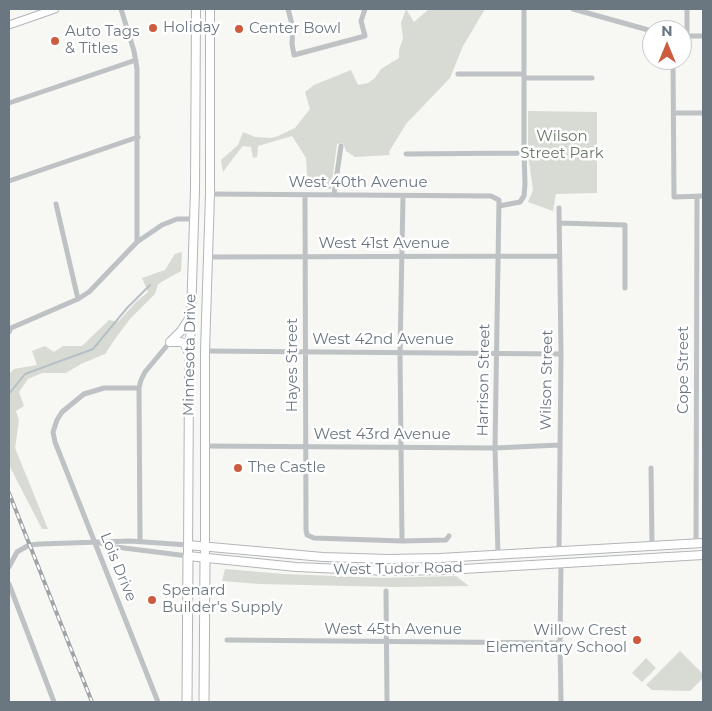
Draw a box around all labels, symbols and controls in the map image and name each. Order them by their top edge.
place label: Holiday [163,19,220,37]
place label: Center Bowl [249,20,341,38]
north arrow [642,20,692,70]
marker: Holiday [147,22,159,34]
text: N [661,22,673,40]
place label: Auto Tags & Titles [65,23,139,58]
marker: Center Bowl [233,23,245,35]
marker: Auto Tags & Titles [49,35,61,47]
park label: Wilson Street Park [520,128,604,163]
street label: West 40th Avenue [288,174,428,192]
street label: West 41st Avenue [318,235,450,253]
street label: Minnesota Drive [180,294,200,416]
street label: Hayes Street [284,318,302,412]
street label: Harrison Street [474,323,494,437]
street label: Cope Street [675,326,693,414]
street label: Wilson Street [537,330,557,430]
street label: West 42nd Avenue [312,331,454,349]
street label: West 43rd Avenue [314,426,450,444]
place label: The Castle [248,459,326,477]
marker: The Castle [232,462,244,474]
street label: Lois Drive [96,530,140,604]
street label: West Tudor Road [333,559,463,579]
place label: Spenard Builder's Supply [162,582,283,617]
marker: Spenard Builder's Supply [146,594,158,606]
street label: West 45th Avenue [324,621,462,639]
place label: Willow Crest Elementary School [486,622,627,657]
marker: Willow Crest Elementary School [631,634,643,646]

